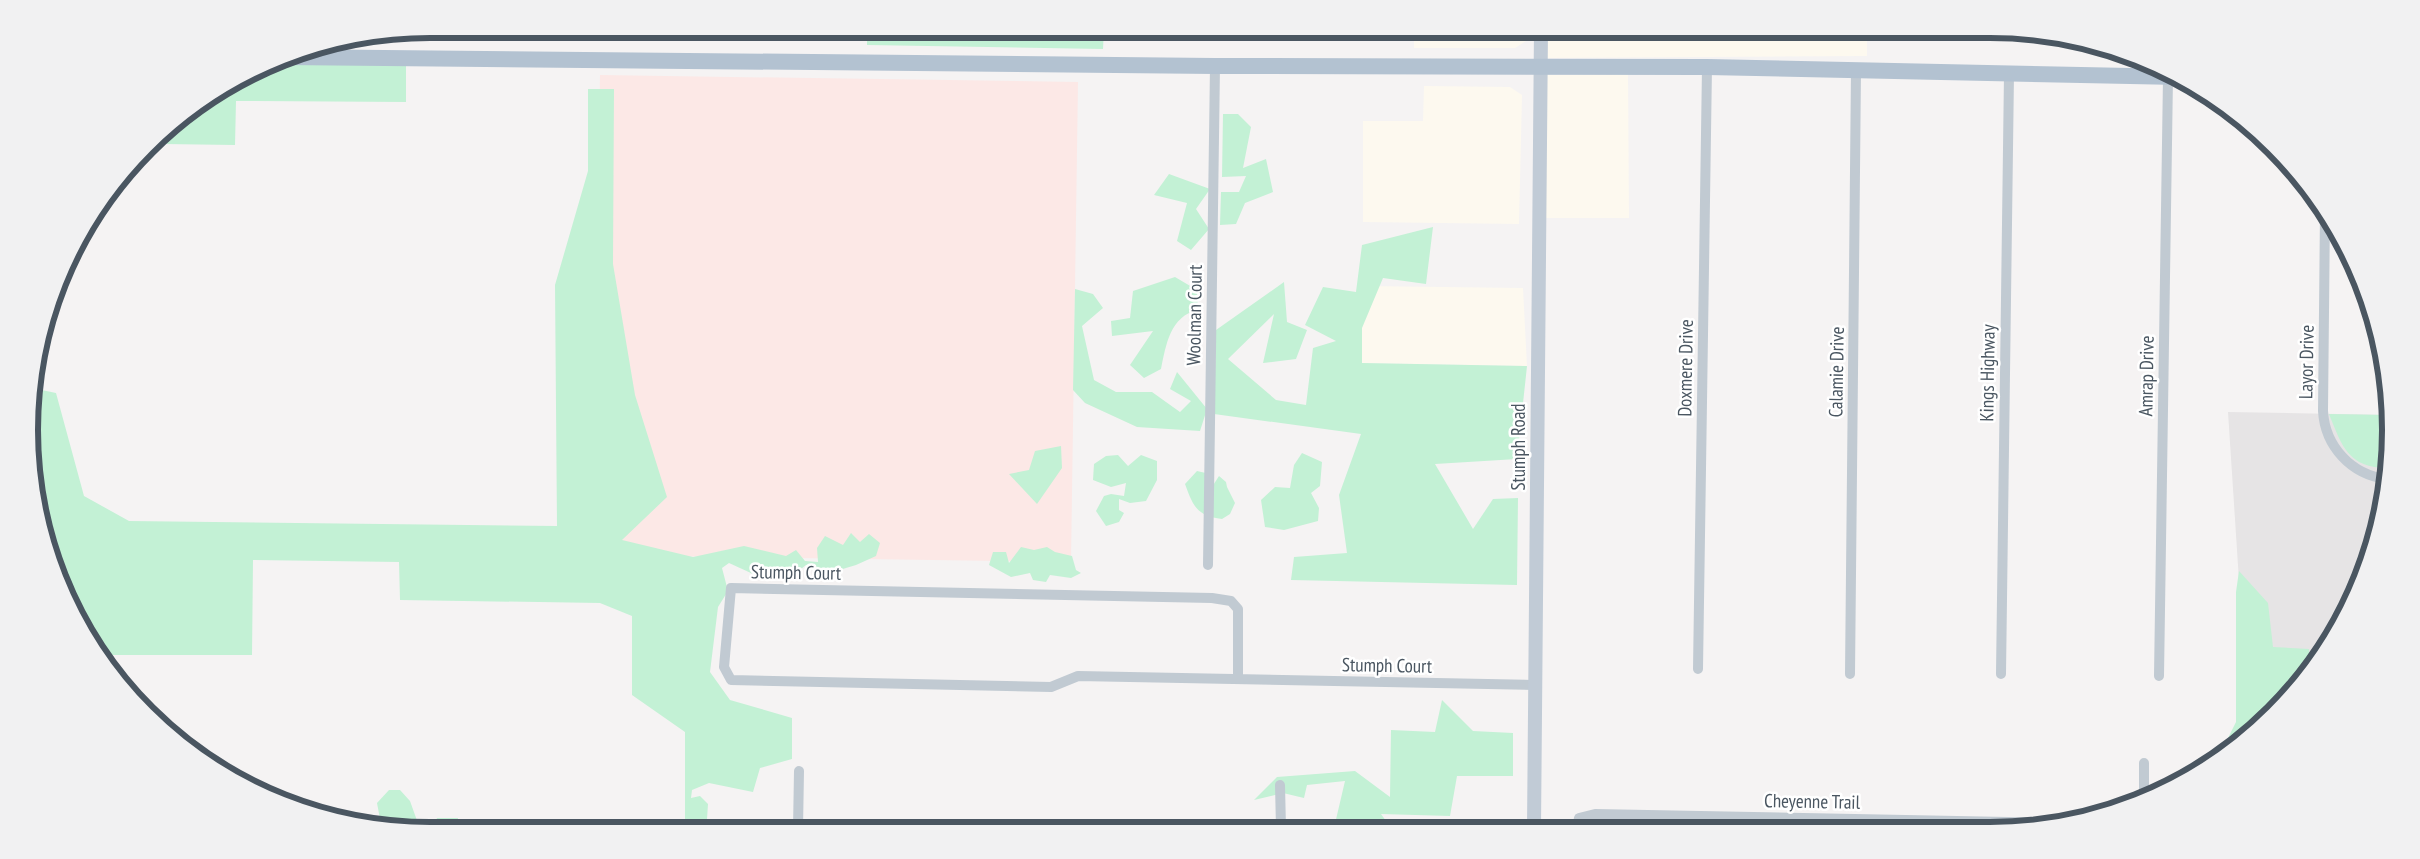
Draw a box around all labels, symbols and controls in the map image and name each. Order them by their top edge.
street label: Woolman Court [1181,264,1207,366]
street label: Doxmere Drive [1672,319,1698,417]
street label: Kings Highway [1974,323,2000,422]
street label: Layor Drive [2293,324,2319,399]
street label: Calamie Drive [1823,326,1849,418]
street label: Amrap Drive [2133,335,2159,417]
street label: Stumph Road [1506,403,1530,491]
street label: Stumph Court [751,559,842,585]
street label: Stumph Court [1342,652,1433,678]
street label: Cheyenne Trail [1764,788,1861,814]

